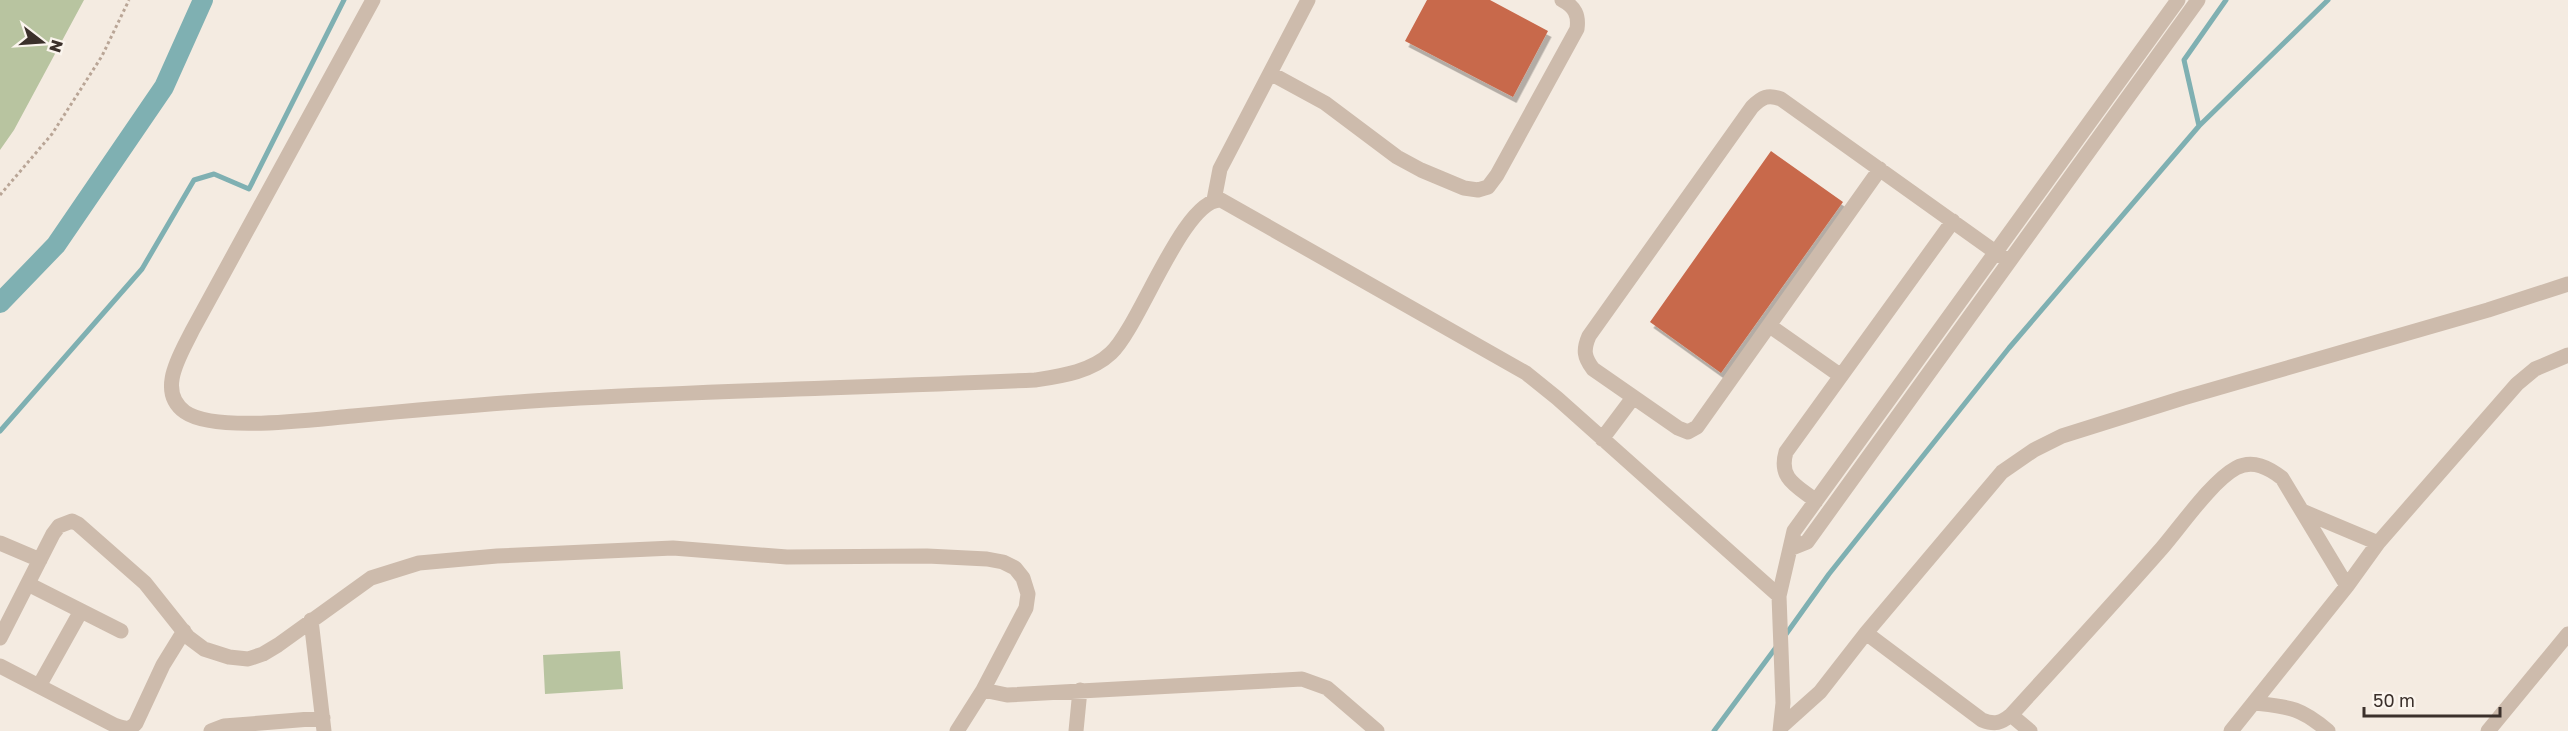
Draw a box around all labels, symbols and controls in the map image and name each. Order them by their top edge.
north arrow [12,12,72,72]
text: N [45,38,68,55]
scale bar [2364,680,2500,718]
text: 50 m [2373,689,2415,711]

